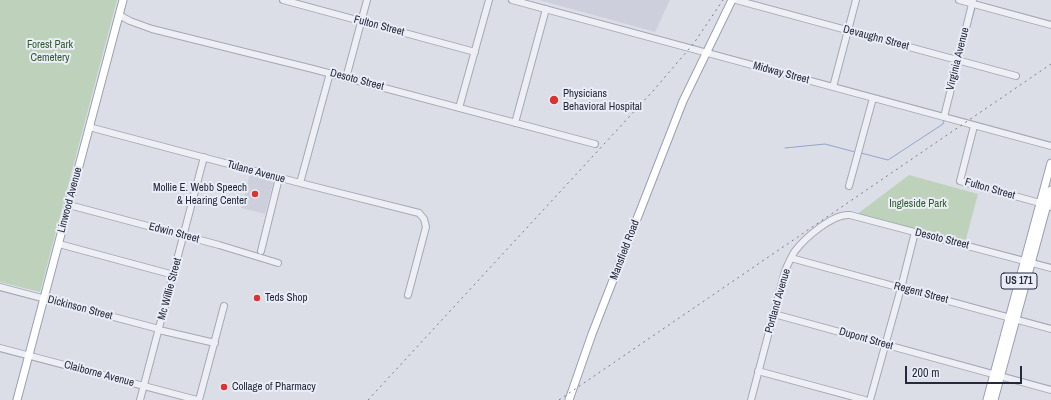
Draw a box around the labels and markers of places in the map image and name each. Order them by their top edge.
place label: Physicians Behavioral Hospital [563,87,642,113]
marker: Physicians Behavioral Hospital [548,94,560,106]
place label: Mollie E. Webb Speech & Hearing Center [153,181,247,207]
marker: Mollie E. Webb Speech & Hearing Center [250,189,260,199]
place label: Teds Shop [265,291,308,305]
marker: Teds Shop [252,293,262,303]
place label: Collage of Pharmacy [232,380,316,394]
marker: Collage of Pharmacy [219,382,229,392]

